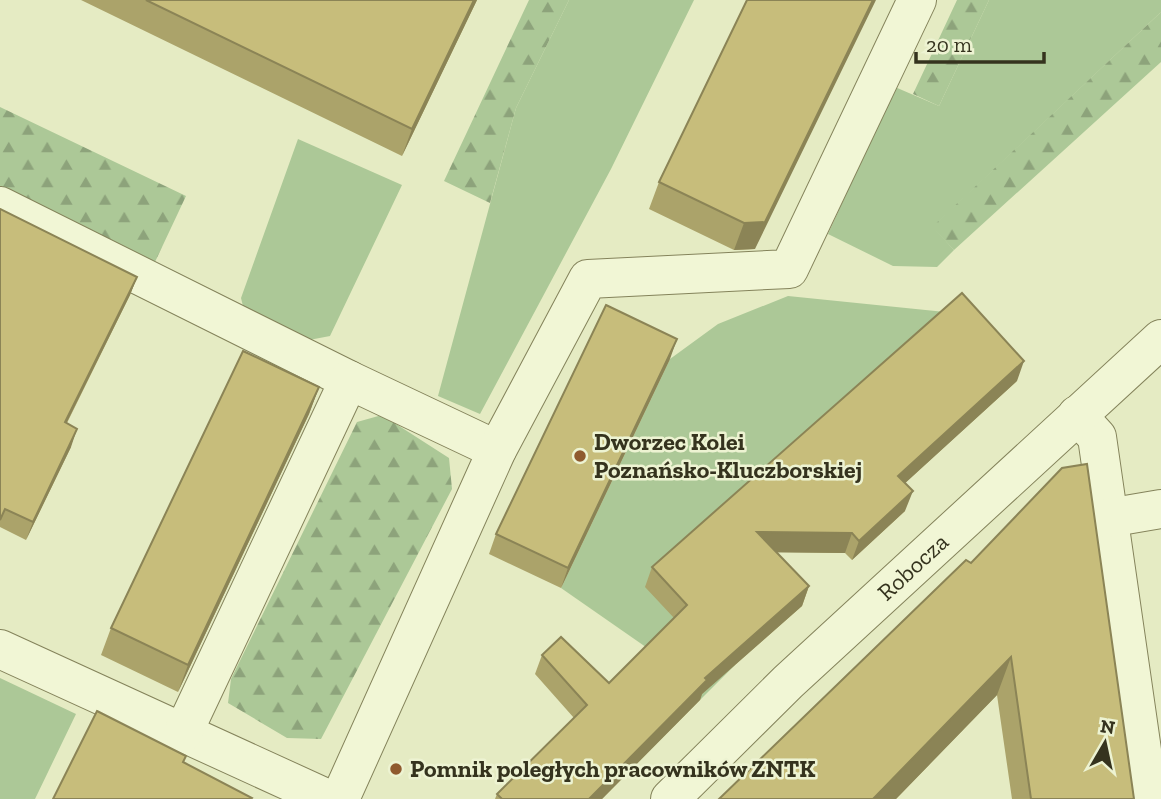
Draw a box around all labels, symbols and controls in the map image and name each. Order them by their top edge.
scale bar [916,21,1044,65]
text: 20 m [926,32,972,57]
place label: Dworzec Kolei Poznańsko-Kluczborskiej [594,427,862,484]
marker: Dworzec Kolei Poznańsko-Kluczborskiej [572,448,588,464]
street label: Robocza [871,527,954,606]
north arrow [1070,708,1140,778]
text: N [1099,714,1117,739]
place label: Pomnik poległych pracowników ZNTK [410,754,816,783]
marker: Pomnik poległych pracowników ZNTK [388,761,404,777]

